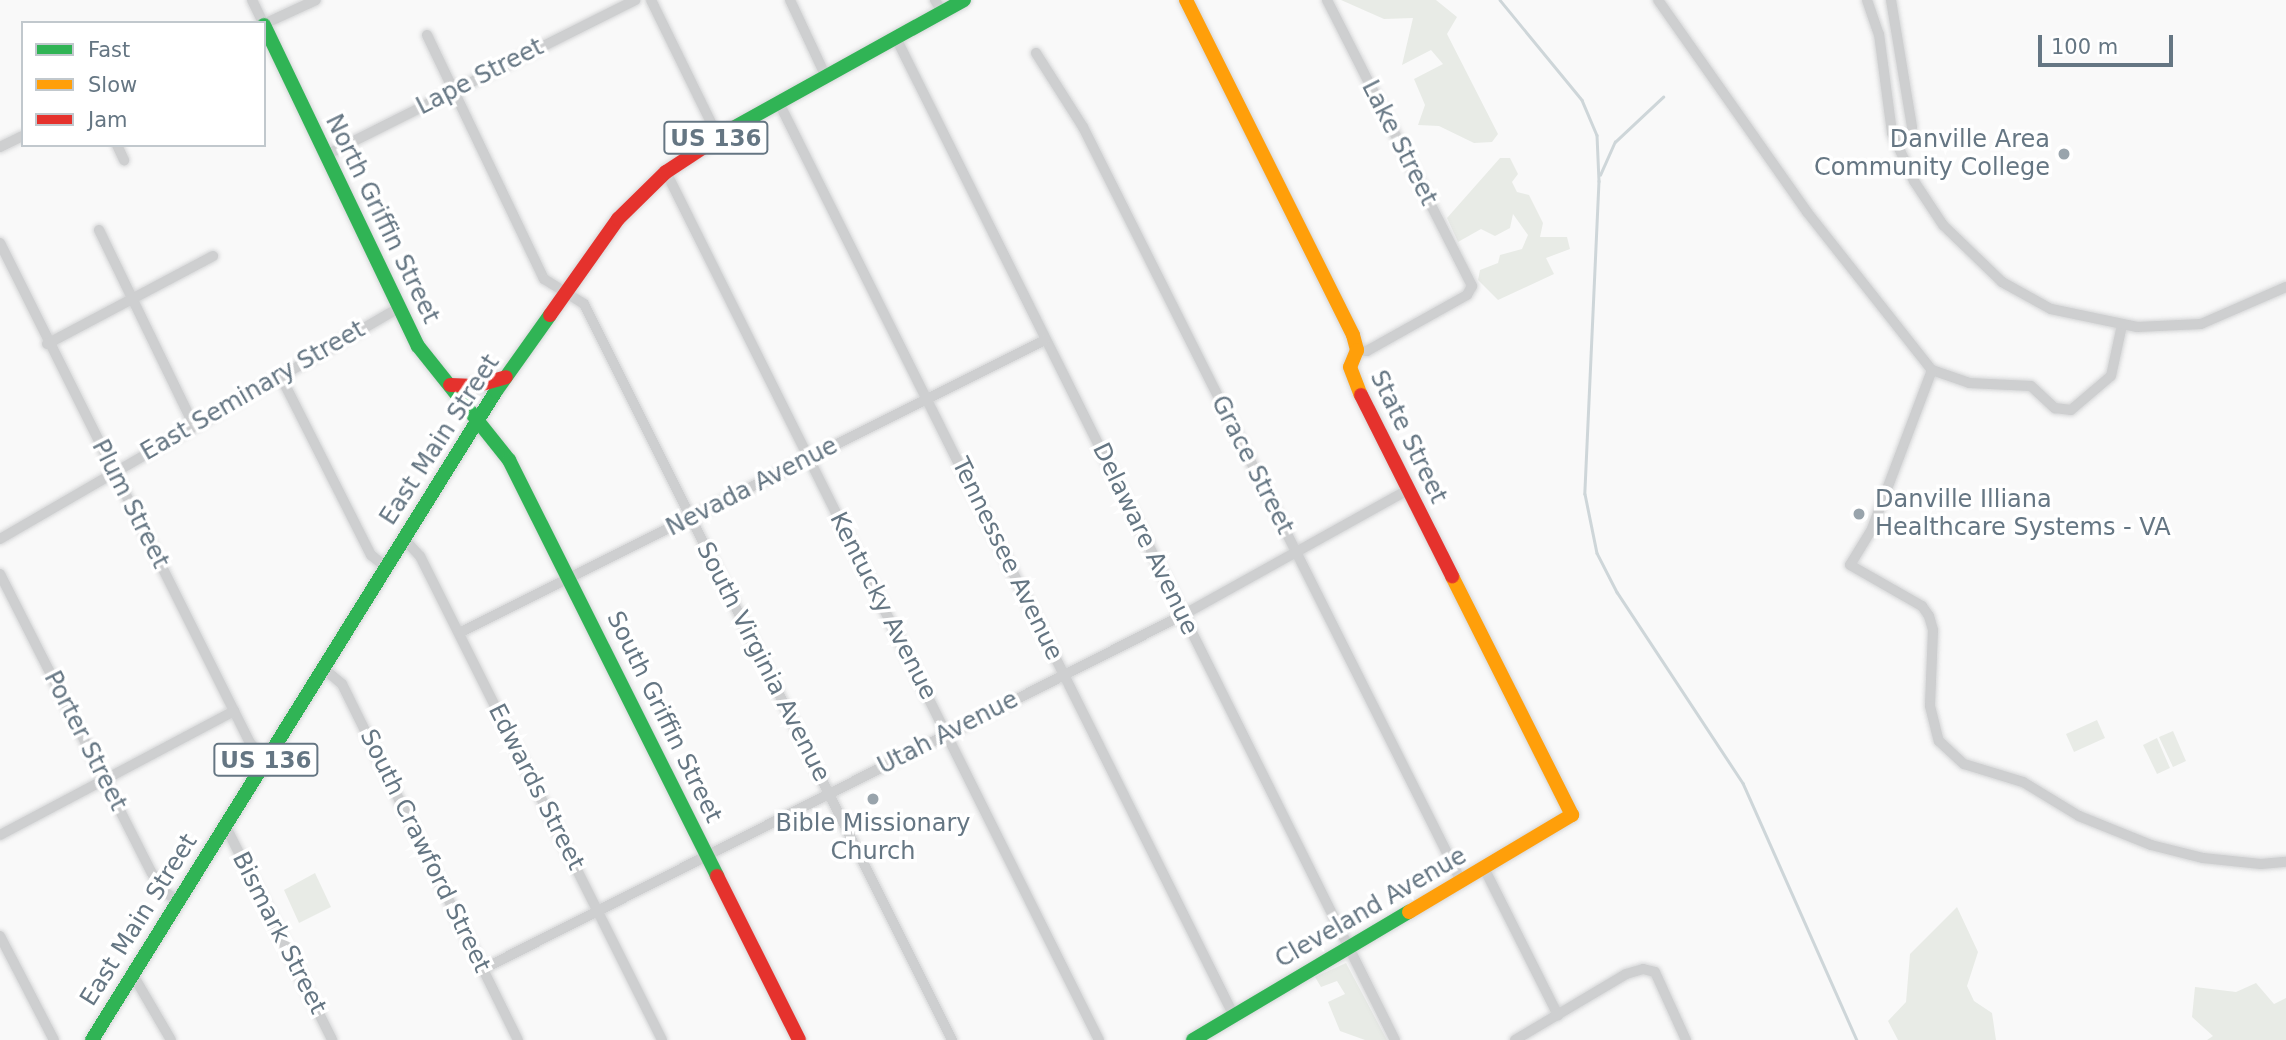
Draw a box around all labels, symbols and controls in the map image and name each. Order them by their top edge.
legend [21,21,266,147]
scale bar [2041,21,2176,65]
street label: Lape Street [412,33,548,121]
text: 100 m [2051,35,2118,59]
text: Fast [88,38,130,62]
text: Slow [88,73,137,97]
street label: Lake Street [1355,76,1443,210]
text: Jam [88,108,128,132]
street label: North Griffin Street [319,110,445,328]
road number: US 136 [662,119,770,158]
place label: Danville Area Community College [1814,126,2050,182]
marker: Danville Area Community College [2056,146,2072,162]
street label: East Seminary Street [136,315,370,467]
street label: East Main Street [374,349,506,531]
street label: State Street [1363,366,1453,508]
street label: Grace Street [1205,391,1299,539]
street label: Nevada Avenue [662,431,842,543]
street label: Plum Street [85,435,175,573]
street label: Delaware Avenue [1086,438,1204,640]
street label: Tennessee Avenue [945,453,1069,665]
place label: Danville Illiana Healthcare Systems - VA [1875,486,2171,542]
marker: Danville Illiana Healthcare Systems - VA [1849,504,1869,524]
street label: Kentucky Avenue [823,508,943,704]
street label: South Virginia Avenue [690,538,836,786]
street label: South Griffin Street [600,607,728,827]
street label: Porter Street [37,666,133,816]
street label: Utah Avenue [873,685,1023,781]
street label: Edwards Street [482,699,590,875]
street label: South Crawford Street [354,725,496,977]
road number: US 136 [212,740,320,780]
marker: Bible Missionary Church [865,791,881,807]
place label: Bible Missionary Church [775,810,971,866]
street label: East Main Street [75,829,203,1011]
street label: Cleveland Avenue [1270,842,1472,974]
street label: Bismark Street [226,847,332,1019]

